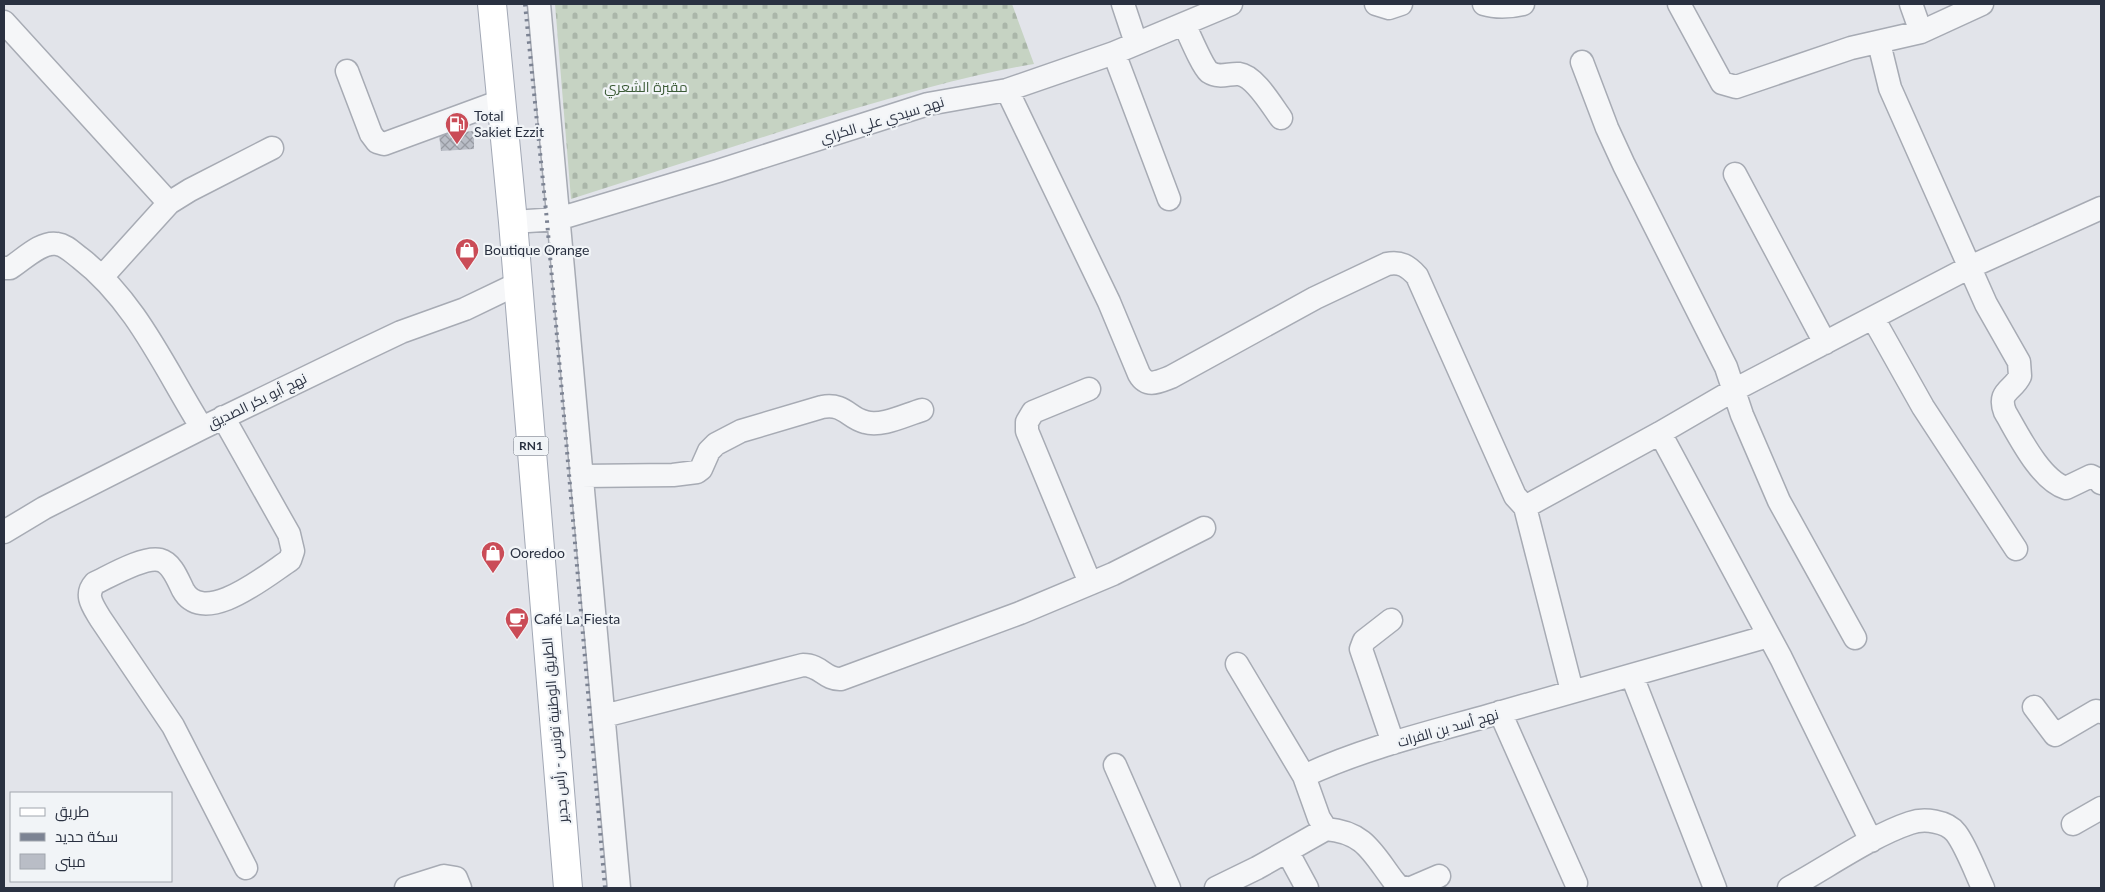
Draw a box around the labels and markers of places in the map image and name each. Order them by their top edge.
place label: Total Sakiet Ezzit [474,107,544,140]
fuel station icon: Total Sakiet Ezzit [444,111,470,145]
shop icon: Boutique Orange [454,237,480,271]
place label: Boutique Orange [484,241,589,258]
shop icon: Ooredoo [480,540,506,574]
place label: Ooredoo [510,544,565,561]
cafe icon: Café La Fiesta [504,606,530,640]
place label: Café La Fiesta [534,610,620,627]

